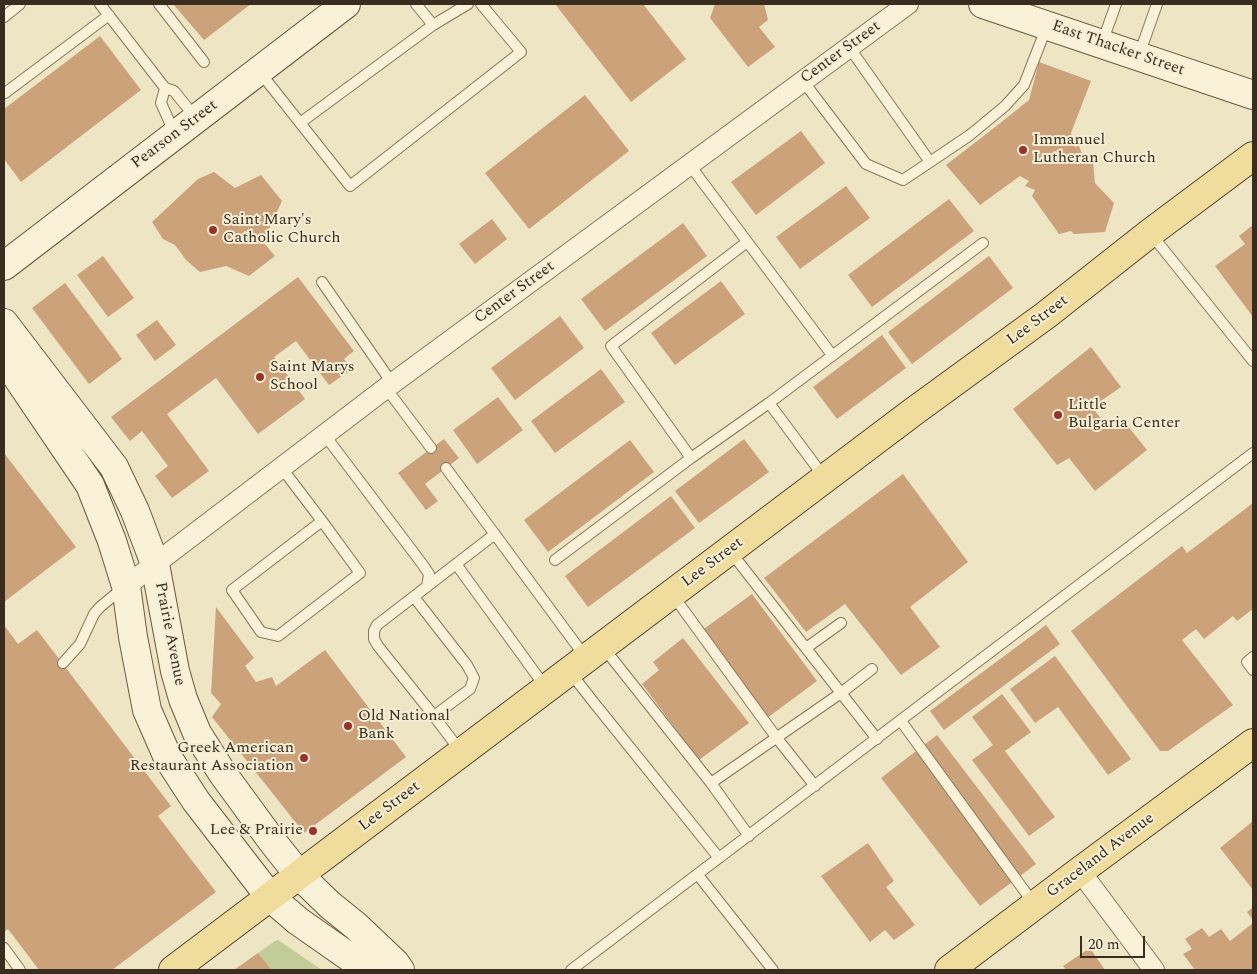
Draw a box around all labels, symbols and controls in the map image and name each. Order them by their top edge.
street label: Center Street [797,17,885,89]
street label: East Thacker Street [1049,17,1187,81]
street label: Pearson Street [128,96,222,174]
place label: Immanuel Lutheran Church [1033,131,1156,169]
marker: Immanuel Lutheran Church [1017,144,1029,156]
place label: Saint Mary's Catholic Church [223,211,341,249]
marker: Saint Mary's Catholic Church [207,224,219,236]
street label: Center Street [471,257,559,329]
street label: Lee Street [1004,292,1072,350]
place label: Saint Marys School [270,358,355,396]
marker: Saint Marys School [254,371,266,383]
place label: Little Bulgaria Center [1068,396,1180,434]
marker: Little Bulgaria Center [1052,409,1064,421]
street label: Lee Street [679,534,747,592]
street label: Prairie Avenue [150,580,188,688]
place label: Old National Bank [358,707,450,745]
marker: Old National Bank [342,720,354,732]
place label: Greek American Restaurant Association [130,739,294,777]
marker: Greek American Restaurant Association [298,752,310,764]
street label: Lee Street [356,778,424,836]
street label: Graceland Avenue [1043,809,1159,903]
place label: Lee & Prairie [210,821,303,841]
marker: Lee & Prairie [307,825,319,837]
scale bar [1082,926,1147,958]
text: 20 m [1088,933,1120,956]

